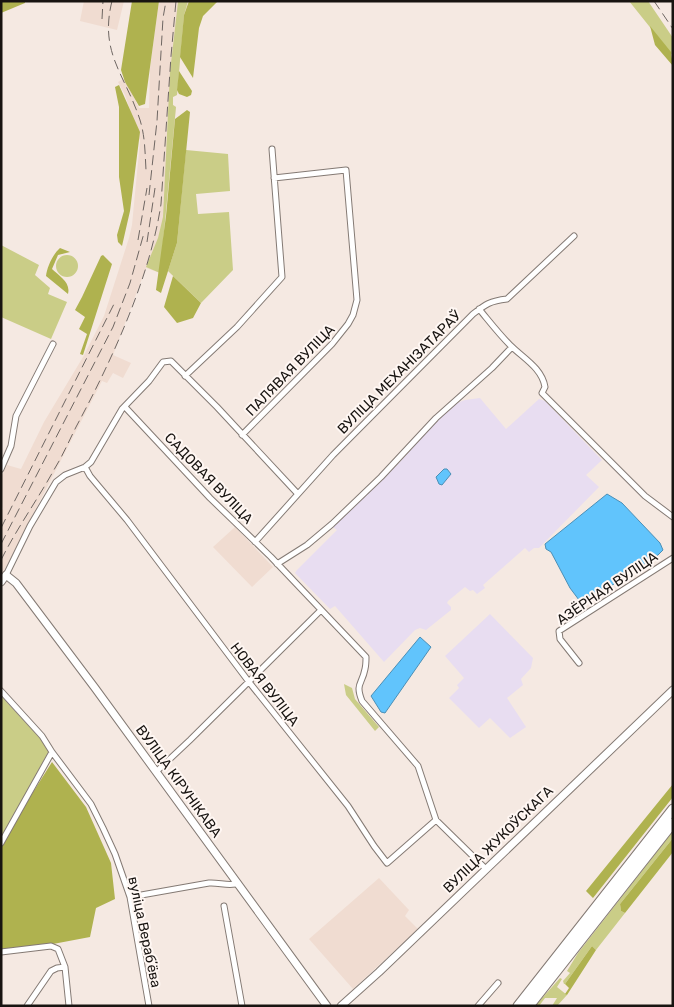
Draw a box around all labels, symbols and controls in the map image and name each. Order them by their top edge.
street label: ВУЛІЦА МЕХАНІЗАТАРАЎ [333,306,465,438]
street label: ПАЛЯВАЯ ВУЛІЦА [242,321,339,420]
street label: САДОВАЯ ВУЛІЦА [161,429,257,528]
street label: АЗЁРНАЯ ВУЛІЦА [553,547,661,628]
street label: НОВАЯ ВУЛІЦА [227,639,303,730]
street label: ВУЛІЦА КІРУНІКАВА [132,722,225,841]
street label: ВУЛІЦА ЖУКОЎСКАГА [439,781,557,896]
street label: вуліца Верабʼёва [124,875,165,989]

